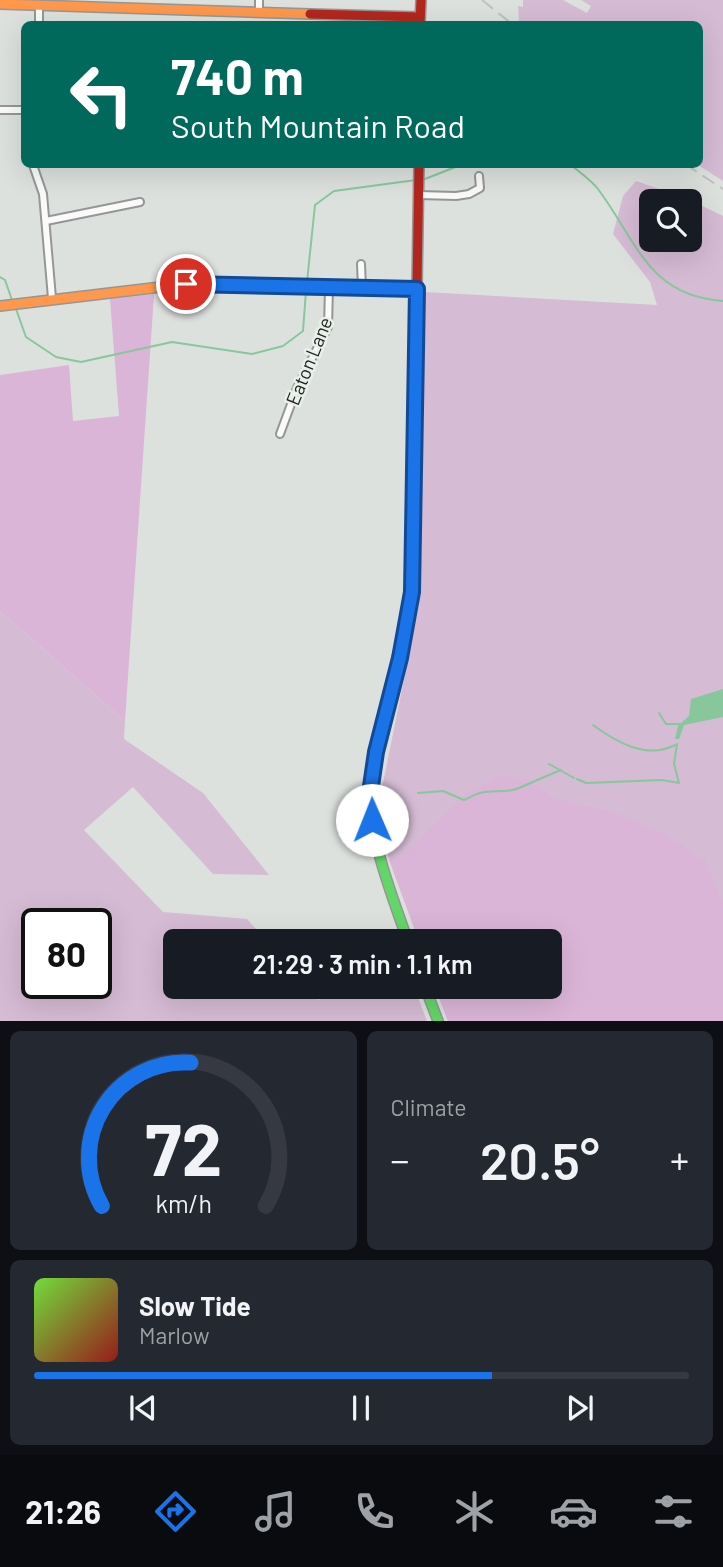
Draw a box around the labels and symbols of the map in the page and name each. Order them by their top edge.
pin [156,254,216,314]
street label: Eaton Lane [280,313,337,408]
position arrow [335,783,409,857]
speed limit sign: 80 [21,908,112,999]

